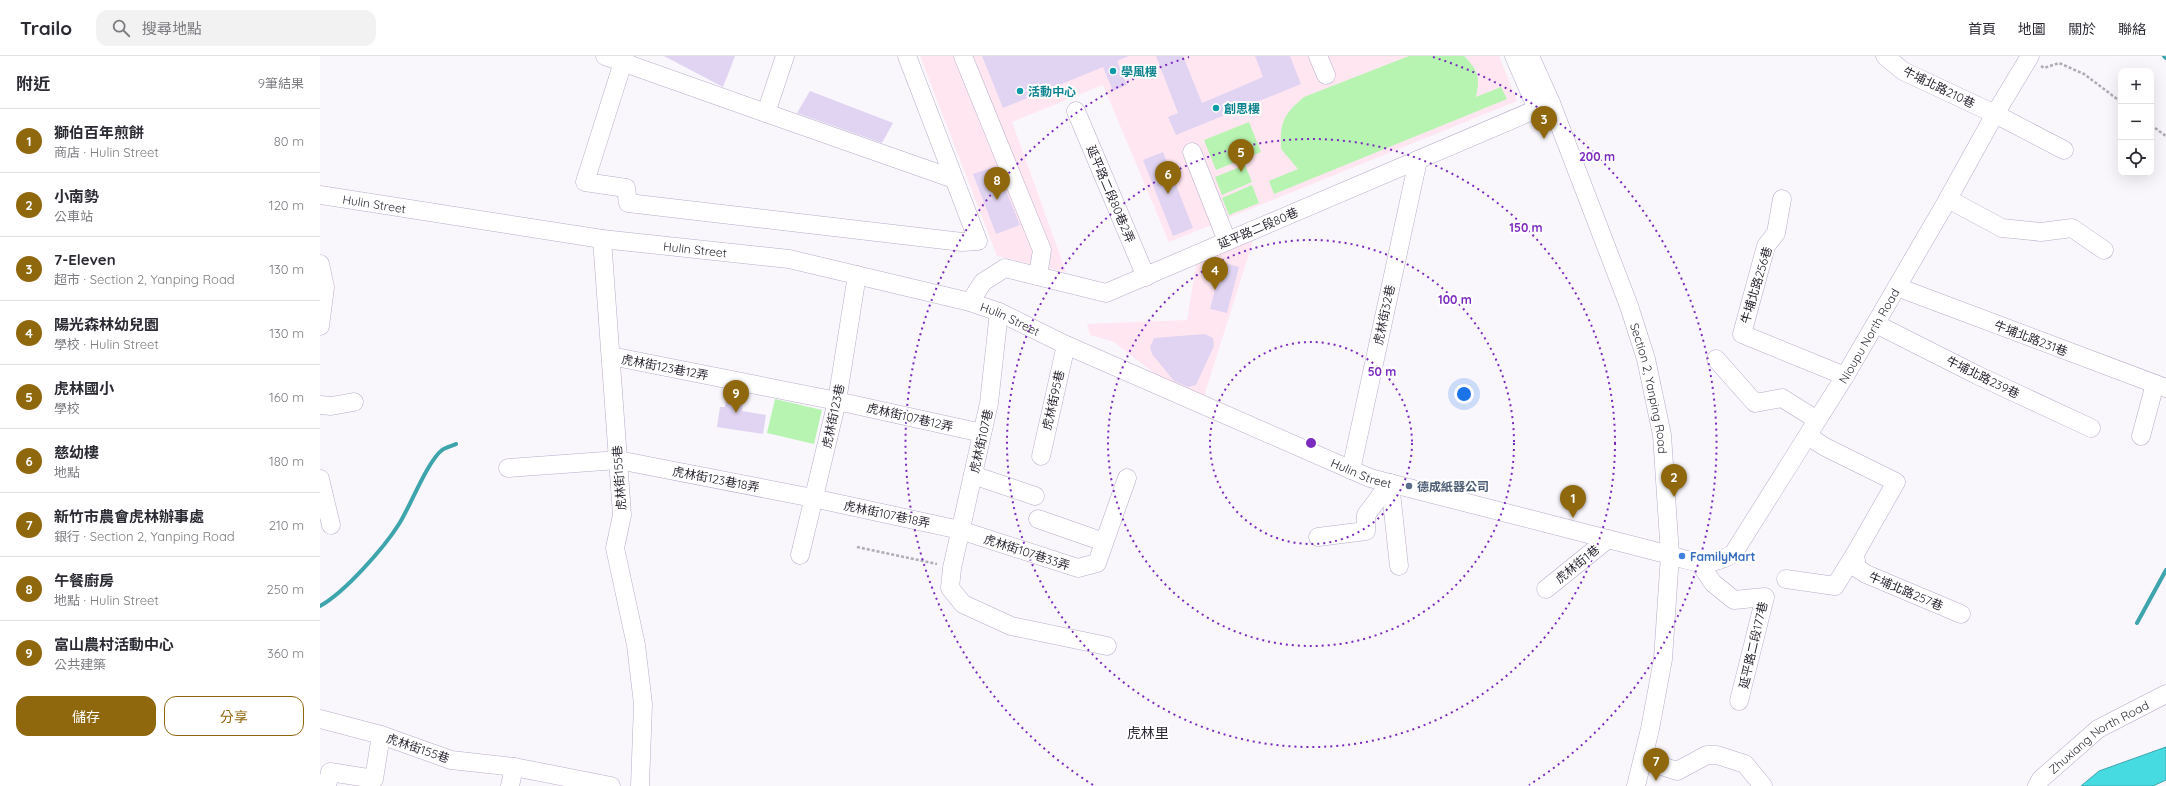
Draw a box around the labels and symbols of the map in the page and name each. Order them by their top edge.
street label: 牛埔北路210巷 [1901,63,1977,111]
place label: 學風樓 [1121,64,1157,79]
marker: 學風樓 [1108,66,1118,76]
place label: 活動中心 [1028,84,1076,99]
marker: 活動中心 [1015,86,1025,96]
place label: 創思樓 [1224,101,1260,116]
marker: 創思樓 [1211,103,1221,113]
pin: 3 [1531,106,1557,139]
pin: 5 [1228,139,1254,172]
street label: 延平路二段80巷2弄 [1084,143,1138,245]
text: 200 m [1579,149,1615,164]
pin: 6 [1155,161,1181,194]
pin: 8 [984,167,1010,200]
street label: Hulin Street [342,191,407,216]
street label: 延平路二段80巷 [1216,204,1300,252]
text: 150 m [1509,220,1543,235]
street label: Hulin Street [663,238,728,260]
street label: 牛埔北路256巷 [1737,245,1775,325]
pin: 4 [1202,257,1228,290]
street label: 虎林街32巷 [1370,284,1398,346]
street label: Nioupu North Road [1835,286,1902,386]
text: 100 m [1438,292,1472,307]
street label: Hulin Street [978,299,1042,338]
street label: 牛埔北路231巷 [1992,317,2070,359]
street label: Section 2, Yanping Road [1627,321,1671,454]
street label: 虎林街123巷12弄 [620,351,710,383]
street label: 牛埔北路239巷 [1944,353,2022,401]
text: 50 m [1368,364,1396,379]
street label: 虎林街95巷 [1039,368,1067,432]
pin: 9 [723,380,749,413]
street label: 虎林街123巷 [819,382,847,450]
your location [1454,384,1474,404]
street label: 虎林街107巷12弄 [865,400,955,434]
street label: 虎林街107巷 [966,408,996,474]
centre of rings [1304,436,1318,450]
street label: 虎林街155巷 [609,445,629,511]
street label: Hulin Street [1329,454,1393,491]
street label: 虎林街123巷18弄 [671,463,761,495]
pin: 2 [1661,464,1687,497]
place label: 德成紙器公司 [1417,479,1489,494]
marker: 德成紙器公司 [1404,481,1414,491]
pin: 1 [1560,485,1586,518]
street label: 虎林街107巷18弄 [842,498,932,530]
street label: 虎林街107巷33弄 [982,531,1072,573]
street label: 虎林街1巷 [1552,542,1602,586]
place label: FamilyMart [1690,549,1756,564]
marker: FamilyMart [1677,551,1687,561]
street label: 牛埔北路257巷 [1867,569,1945,613]
street label: 延平路二段177巷 [1736,600,1770,690]
street label: Zhuxiang North Road [2045,697,2151,777]
district label: 虎林里 [1127,724,1169,742]
street label: 虎林街155巷 [385,730,451,766]
pin: 7 [1643,748,1669,781]

